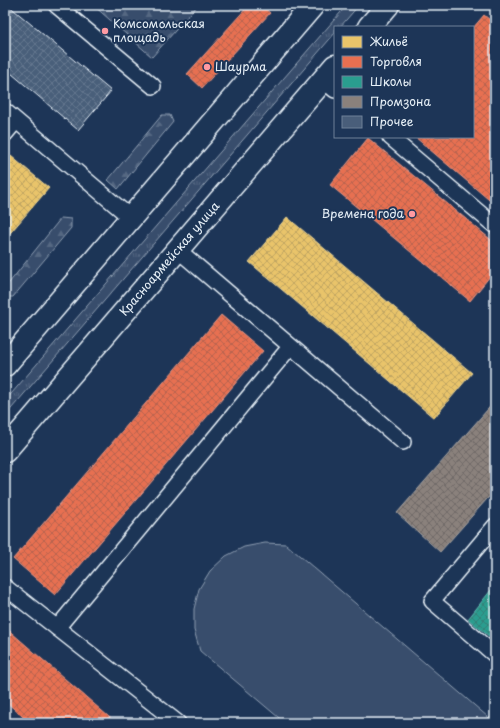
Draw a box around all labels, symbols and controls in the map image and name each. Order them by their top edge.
place label: Комсомольская площадь [113,14,205,46]
marker: Комсомольская площадь [100,26,110,36]
legend [334,26,474,138]
text: Жильё [369,32,408,50]
text: Торговля [370,52,422,70]
place label: Шаурма [215,57,267,75]
marker: Шаурма [202,62,212,72]
text: Школы [370,72,412,90]
text: Промзона [370,92,432,110]
text: Прочее [370,112,414,130]
street label: Красноармейская улица [115,197,223,319]
place label: Времена года [322,204,405,222]
marker: Времена года [407,209,417,219]

